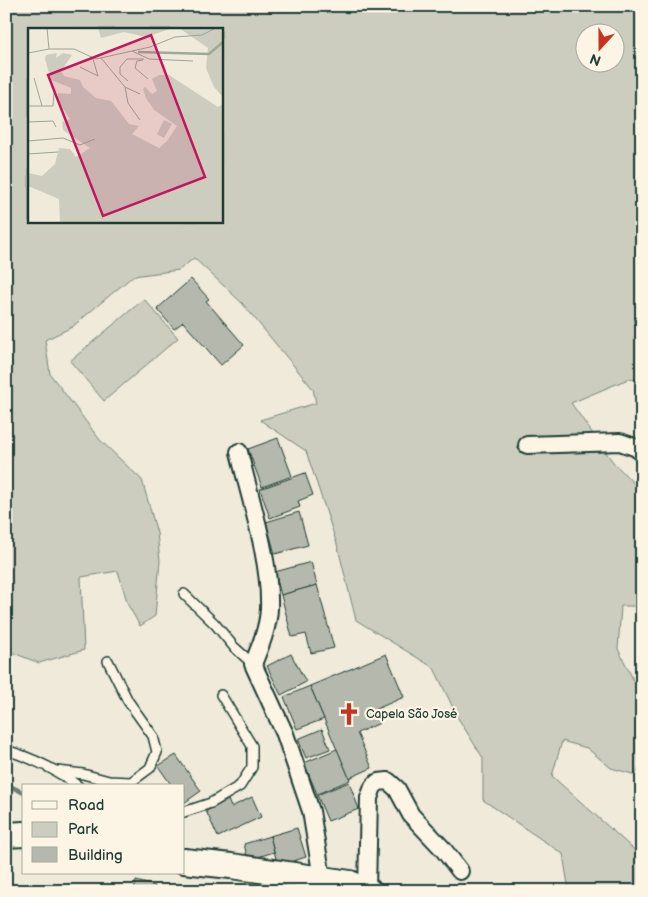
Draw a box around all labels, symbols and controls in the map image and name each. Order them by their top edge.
north arrow [576,22,626,72]
inset map [28,28,222,222]
text: N [588,50,603,69]
church icon: Capela São José [336,701,362,727]
place label: Capela São José [366,707,457,722]
legend [22,784,185,874]
text: Road [68,796,104,815]
text: Park [68,820,99,839]
text: Building [68,846,123,865]

